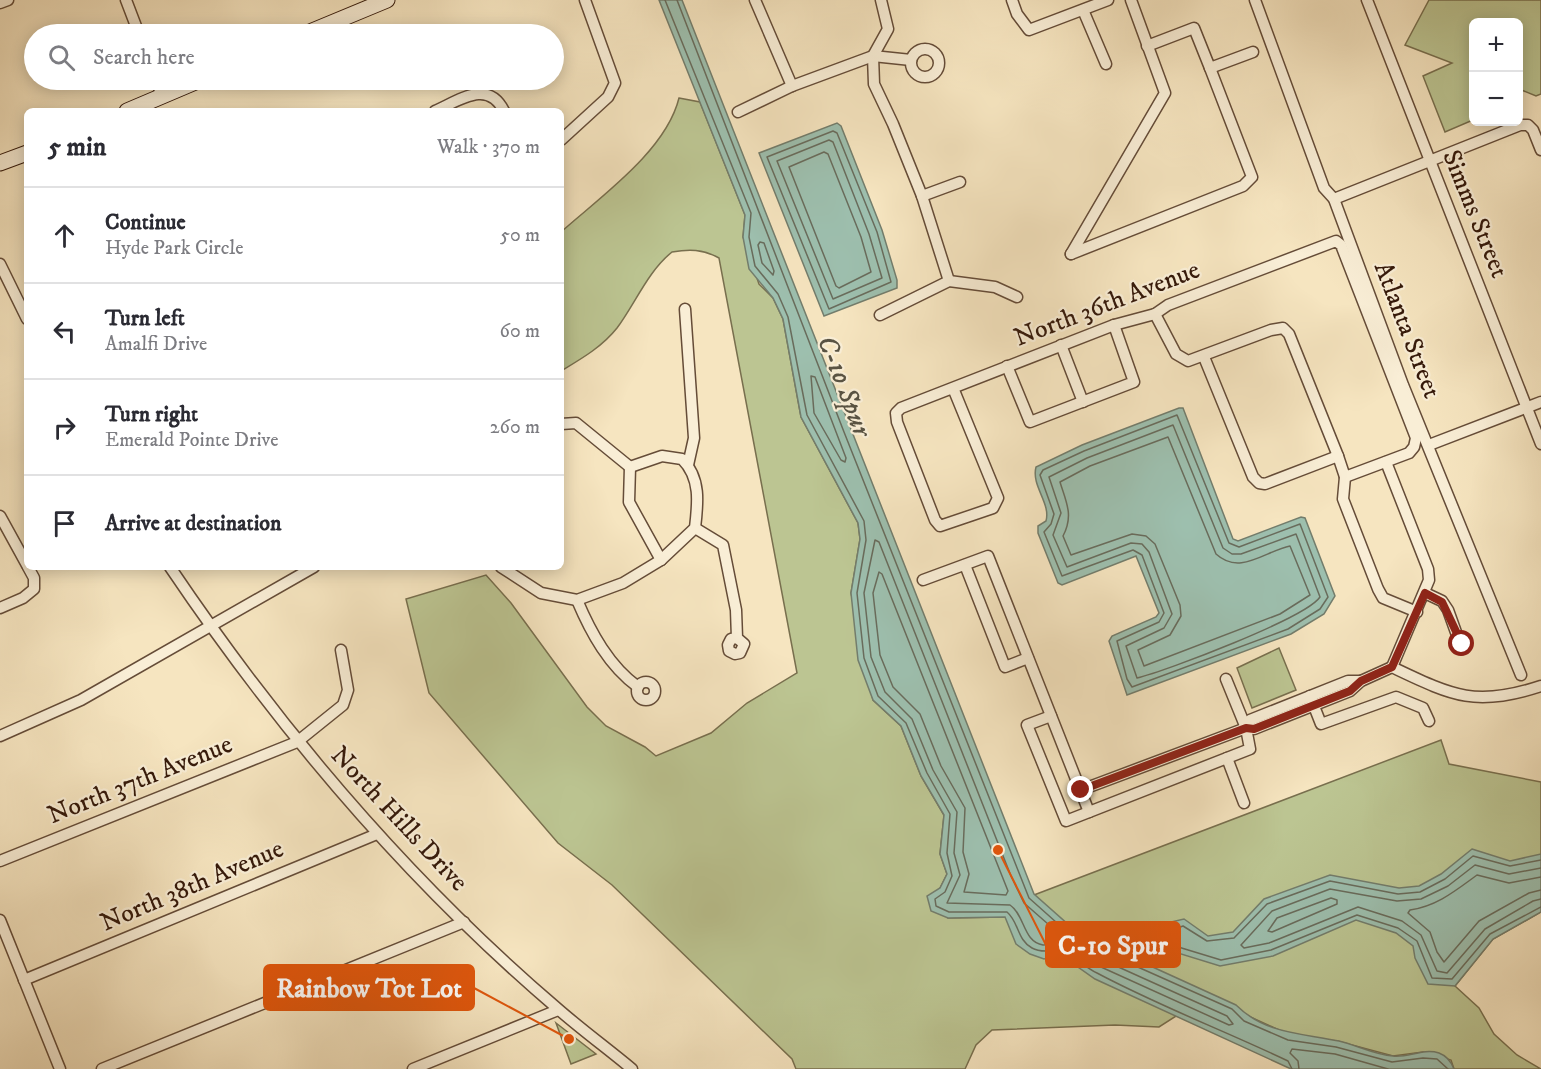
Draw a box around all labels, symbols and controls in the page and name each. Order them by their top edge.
map controls [1469,18,1523,126]
button: + [1469,18,1523,72]
search box [24,24,564,90]
icon: search [45,41,78,74]
text: Search here [93,44,195,71]
button: − [1469,72,1523,126]
text: 5 min [48,131,106,164]
text: Walk · 370 m [437,135,540,160]
street label: Simms Street [1434,145,1516,283]
text: Continue [105,209,186,236]
icon: ahead [48,219,81,252]
text: 50 m [500,223,540,248]
text: Hyde Park Circle [105,236,244,261]
street label: North 36th Avenue [1009,253,1205,355]
street label: Atlanta Street [1366,257,1448,403]
text: Turn left [105,305,185,332]
icon: left [48,315,81,348]
text: 60 m [500,319,540,344]
water label: C-10 Spur [809,331,880,444]
text: Amalfi Drive [105,332,207,357]
text: Turn right [105,401,198,428]
icon: right [48,411,81,444]
text: 260 m [490,415,540,440]
text: Emerald Pointe Drive [105,428,279,453]
icon: arrive [48,507,81,540]
text: Arrive at destination [105,510,282,537]
route start [1448,630,1474,656]
street label: North 37th Avenue [43,728,237,832]
street label: North Hills Drive [323,739,475,899]
route end [1067,776,1093,802]
street label: North 38th Avenue [95,833,289,939]
callout: C-10 Spur [1046,922,1180,967]
text: C-10 Spur [1058,929,1169,963]
callout: Rainbow Tot Lot [264,965,474,1010]
text: Rainbow Tot Lot [276,972,462,1006]

